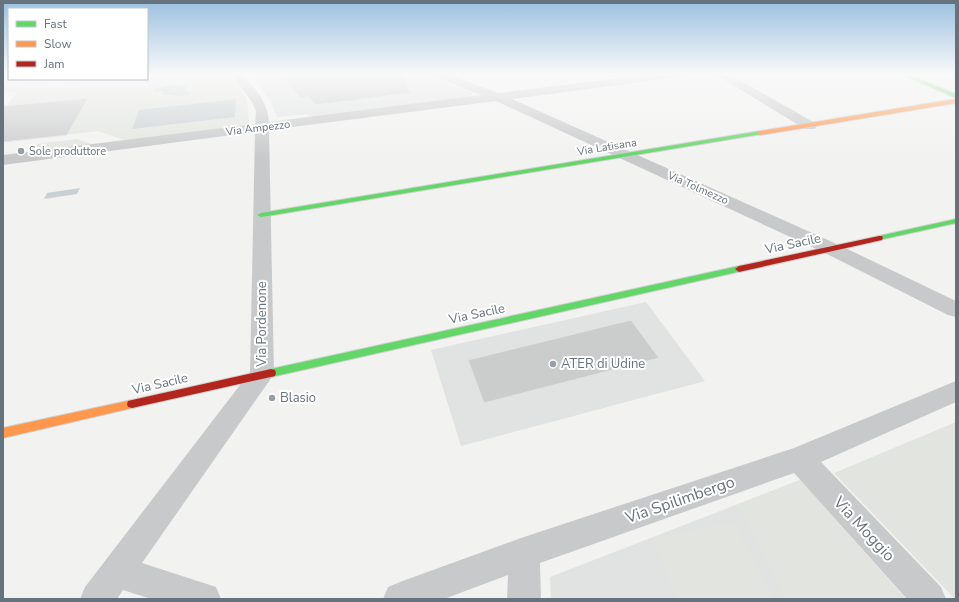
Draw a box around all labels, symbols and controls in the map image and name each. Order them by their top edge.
legend [8,8,148,80]
text: Fast [44,16,67,32]
text: Slow [44,36,72,52]
text: Jam [43,56,65,72]
street label: Via Ampezzo [224,117,291,140]
street label: Via Latisana [575,135,638,159]
place label: Sole produttore [29,144,106,159]
marker: Sole produttore [16,146,26,156]
street label: Via Tolmezzo [664,167,731,208]
street label: Via Sacile [762,229,823,259]
street label: Via Pordenone [253,281,271,368]
street label: Via Sacile [446,299,507,329]
place label: ATER di Udine [561,355,645,373]
marker: ATER di Udine [548,359,558,369]
street label: Via Sacile [129,369,190,399]
place label: Blasio [280,389,316,407]
marker: Blasio [267,393,277,403]
street label: Via Spilimbergo [622,471,738,529]
street label: Via Moggio [828,491,900,566]

